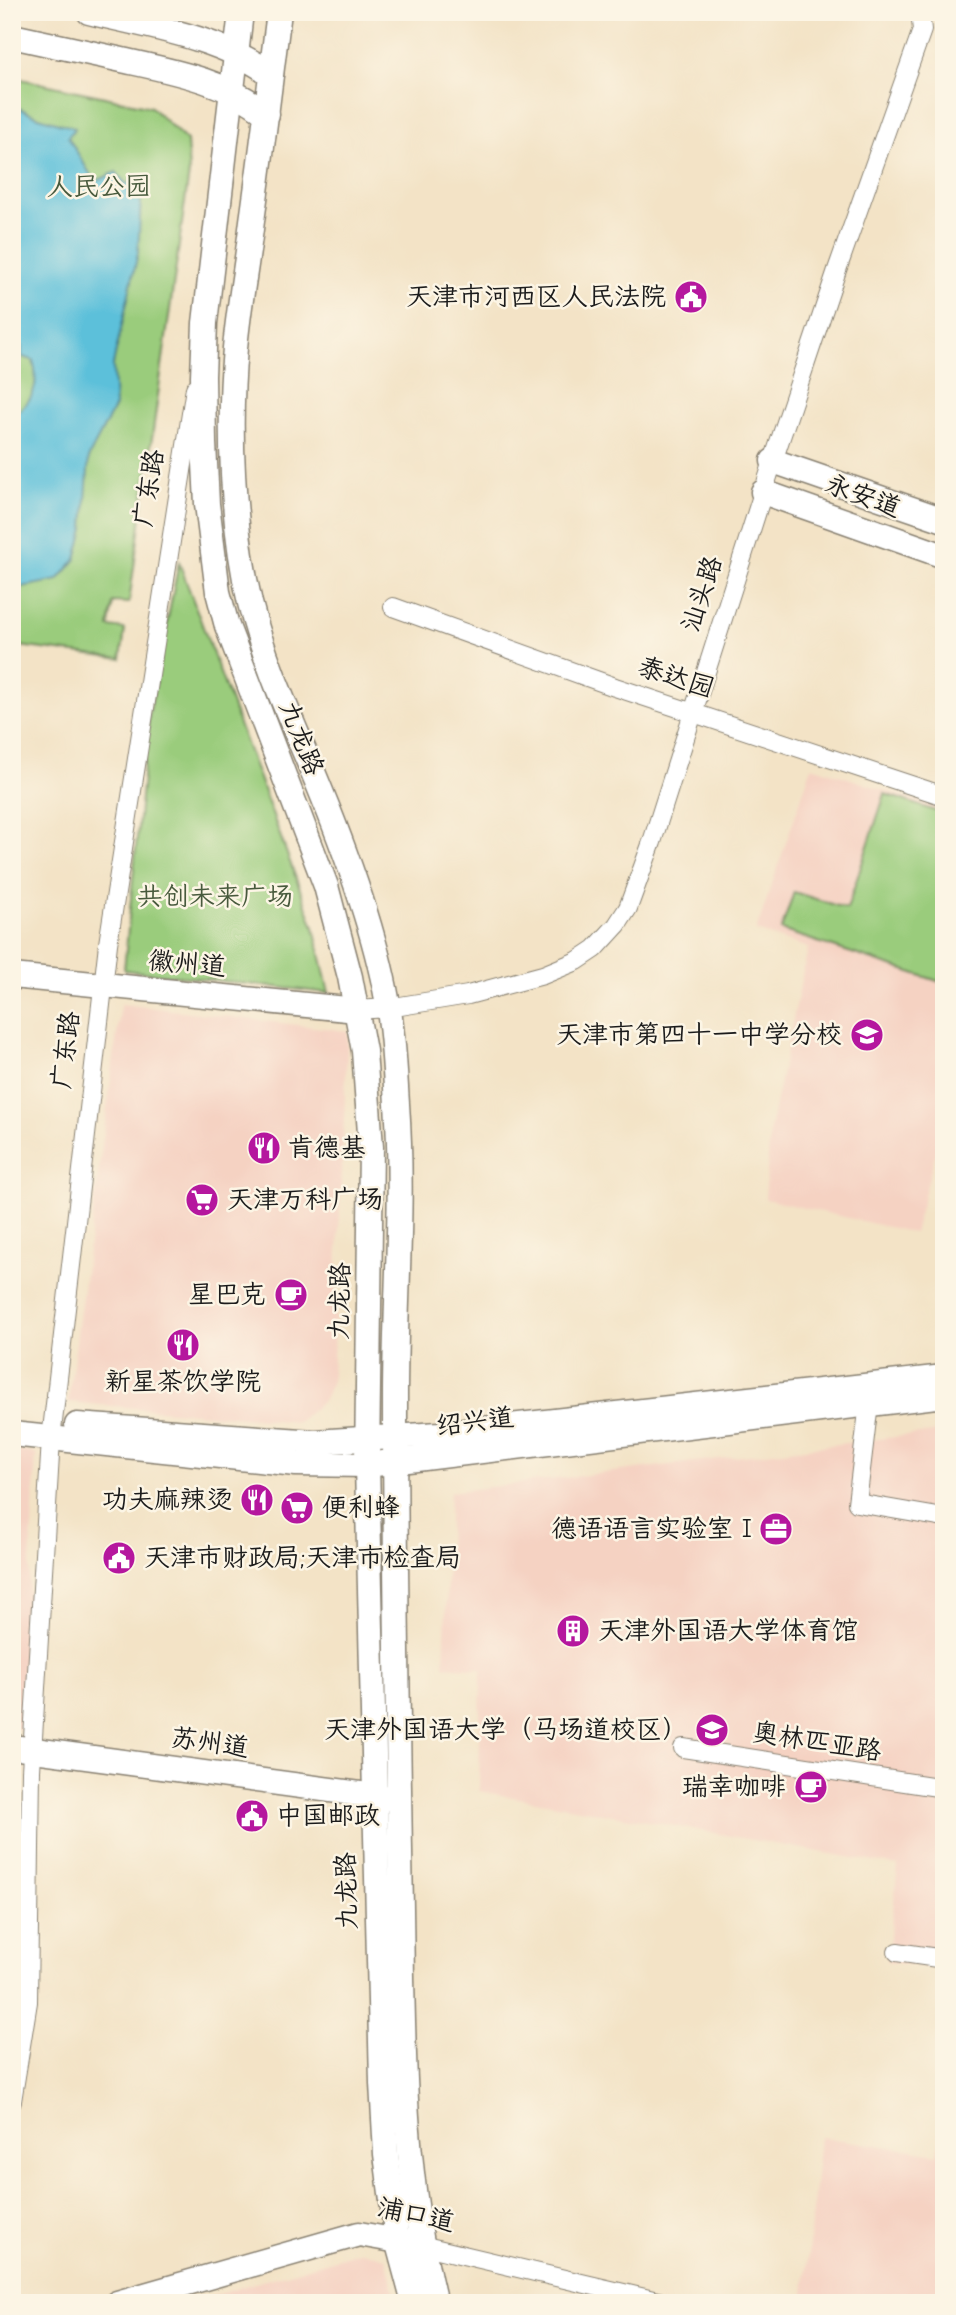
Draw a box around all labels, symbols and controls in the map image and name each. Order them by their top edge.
park label: 人民公园 [47,172,151,202]
public building icon: 天津市河西区人民法院 [672,278,710,316]
place label: 天津市河西区人民法院 [406,282,666,312]
street label: 广东路 [128,447,170,529]
street label: 永安道 [821,469,905,523]
street label: 汕头路 [676,552,728,636]
street label: 泰达园 [634,652,718,704]
street label: 九龙路 [272,696,330,780]
park label: 共创未来广场 [137,882,293,912]
street label: 徽州道 [147,946,227,982]
street label: 广东路 [46,1009,86,1091]
school or university icon: 天津市第四十一中学分校 [848,1016,886,1054]
place label: 天津市第四十一中学分校 [556,1020,842,1050]
restaurant icon: 肯德基 [245,1129,283,1167]
place label: 肯德基 [288,1133,366,1163]
supermarket icon: 天津万科广场 [183,1181,221,1219]
place label: 天津万科广场 [227,1185,383,1215]
street label: 九龙路 [324,1262,356,1340]
cafe icon: 星巴克 [272,1276,310,1314]
place label: 星巴克 [188,1280,266,1310]
restaurant icon: 新星茶饮学院 [164,1326,202,1364]
place label: 新星茶饮学院 [105,1367,261,1397]
street label: 绍兴道 [434,1402,516,1442]
restaurant icon: 功夫麻辣烫 [238,1481,276,1519]
place label: 功夫麻辣烫 [102,1485,232,1515]
supermarket icon: 便利蜂 [278,1489,316,1527]
place label: 便利蜂 [322,1493,400,1523]
office icon: 德语语言实验室 I [757,1510,795,1548]
place label: 德语语言实验室 I [551,1514,752,1544]
public building icon: 天津市财政局;天津市检查局 [100,1539,138,1577]
place label: 天津市财政局;天津市检查局 [144,1543,461,1573]
building icon: 天津外国语大学体育馆 [554,1612,592,1650]
place label: 天津外国语大学体育馆 [598,1616,858,1646]
school or university icon: 天津外国语大学（马场道校区） [693,1711,731,1749]
place label: 天津外国语大学（马场道校区） [324,1715,688,1745]
street label: 奥林匹亚路 [750,1717,884,1767]
street label: 苏州道 [169,1723,251,1763]
cafe icon: 瑞幸咖啡 [792,1768,830,1806]
place label: 瑞幸咖啡 [682,1772,786,1802]
public building icon: 中国邮政 [233,1797,271,1835]
place label: 中国邮政 [276,1801,380,1831]
street label: 九龙路 [331,1851,363,1931]
street label: 浦口道 [375,2192,457,2238]

